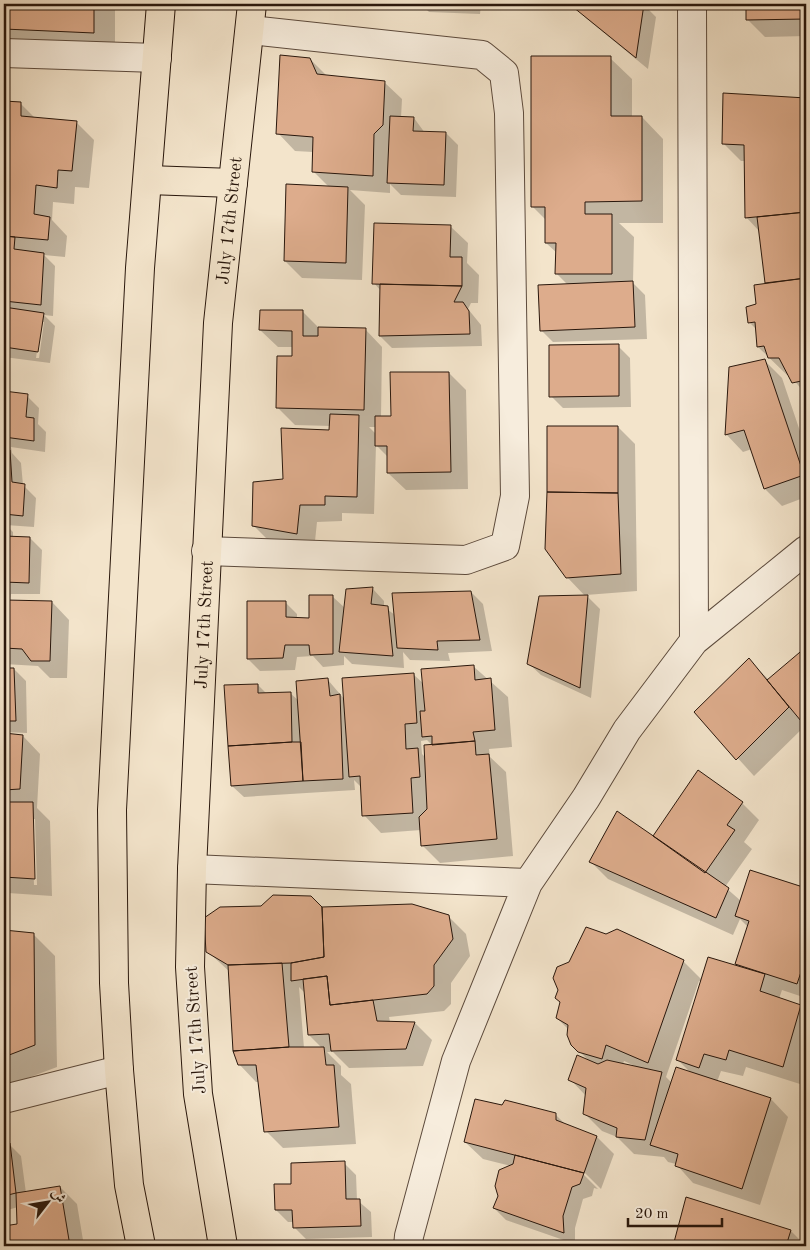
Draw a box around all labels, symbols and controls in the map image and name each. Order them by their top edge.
street label: July 17th Street [214,156,246,286]
street label: July 17th Street [193,560,217,689]
street label: July 17th Street [183,965,209,1095]
north arrow [22,1178,72,1228]
text: ش [49,1186,68,1205]
scale bar [628,1195,721,1227]
text: 20 m [635,1207,669,1222]

